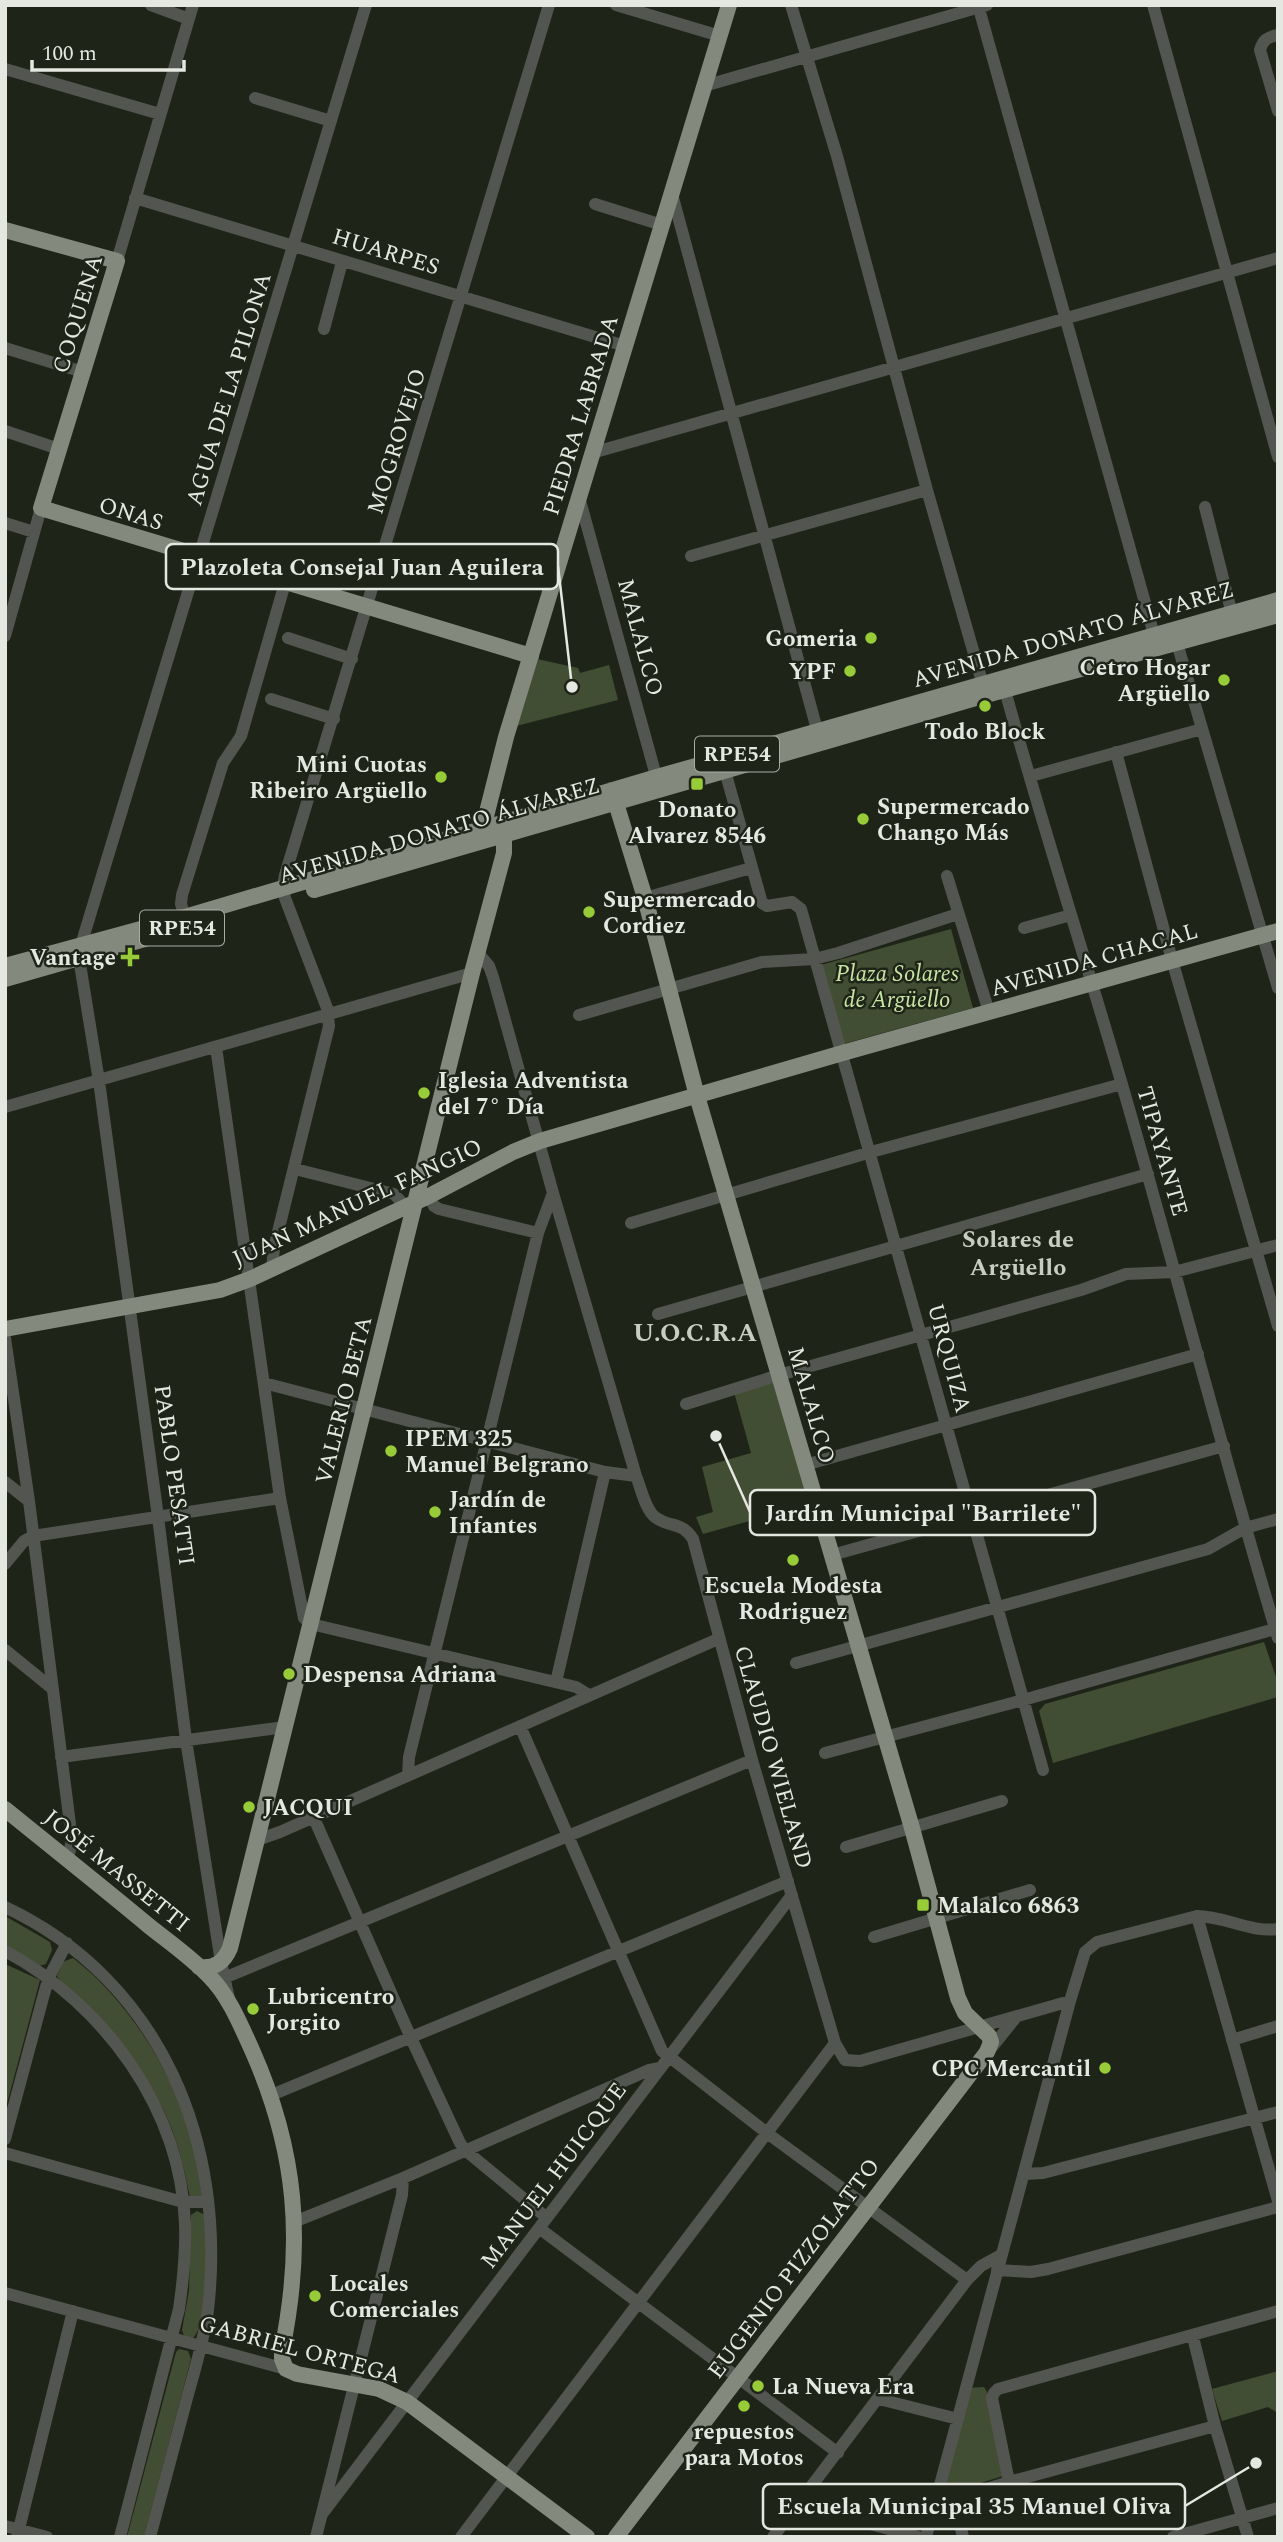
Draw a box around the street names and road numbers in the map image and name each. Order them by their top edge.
street label: HUARPES [328,220,444,285]
street label: COQUENA [44,251,113,378]
street label: AGUA DE LA PILONA [177,269,282,510]
street label: PIEDRA LABRADA [534,311,629,520]
street label: MOGROVEJO [359,364,436,519]
street label: ONAS [94,488,167,541]
street label: AVENIDA DONATO ÁLVAREZ [908,573,1238,698]
street label: MALALCO [607,575,672,700]
road number: RPE54 [695,736,779,772]
street label: AVENIDA DONATO ÁLVAREZ [274,769,604,894]
road number: RPE54 [140,911,224,946]
street label: AVENIDA CHACAL [986,914,1202,1007]
street label: TIPAYANTE [1126,1082,1197,1220]
street label: JUAN MANUEL FANGIO [227,1130,488,1277]
street label: URQUIZA [917,1300,980,1417]
street label: VALERIO BETA [307,1312,382,1488]
street label: MALALCO [777,1343,844,1468]
street label: PABLO PESATTI [143,1382,204,1568]
street label: CLAUDIO WIELAND [724,1642,821,1873]
street label: JOSÉ MASSETTI [35,1801,197,1941]
street label: MANUEL HUICQUE [472,2075,636,2277]
street label: EUGENIO PIZZOLATTO [699,2151,889,2387]
street label: GABRIEL ORTEGA [195,2307,404,2394]

